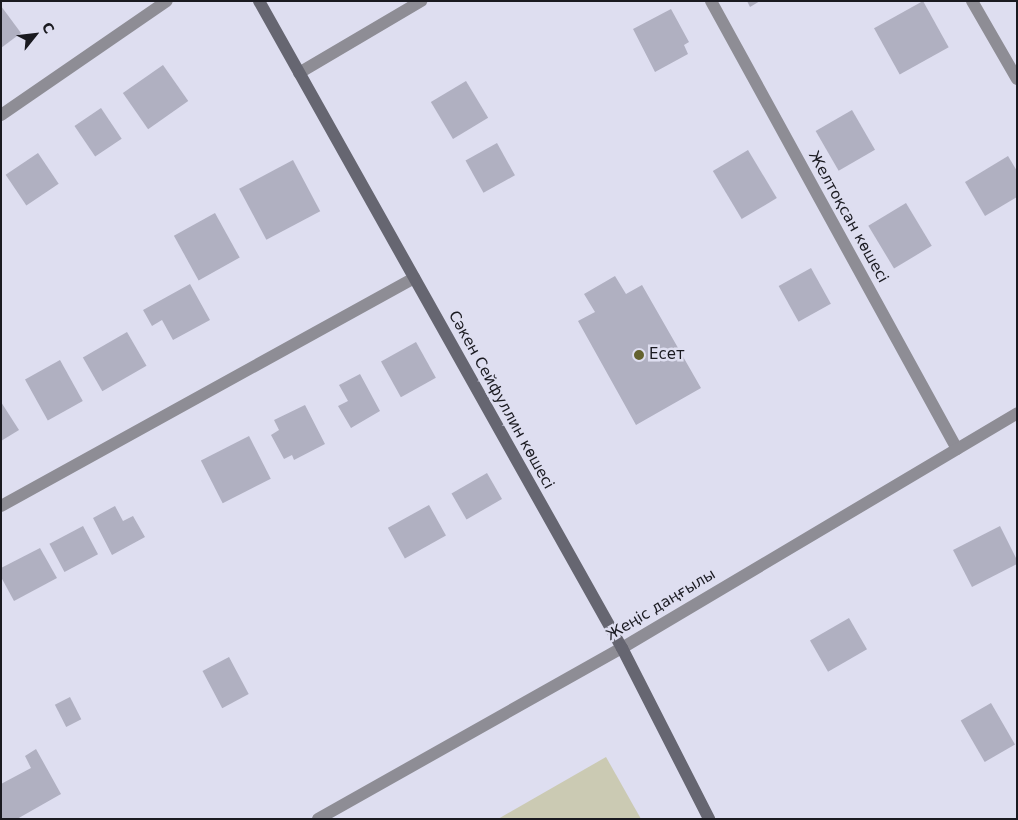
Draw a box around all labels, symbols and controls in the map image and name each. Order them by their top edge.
north arrow [10,10,60,60]
text: С [39,19,58,36]
street label: Желтоқсан көшесі [804,148,892,286]
street label: Сәкен Сейфуллин көшесі [444,308,558,492]
place label: Есет [649,346,685,364]
marker: Есет [633,349,645,361]
street label: Жеңіс даңғылы [603,565,719,645]

